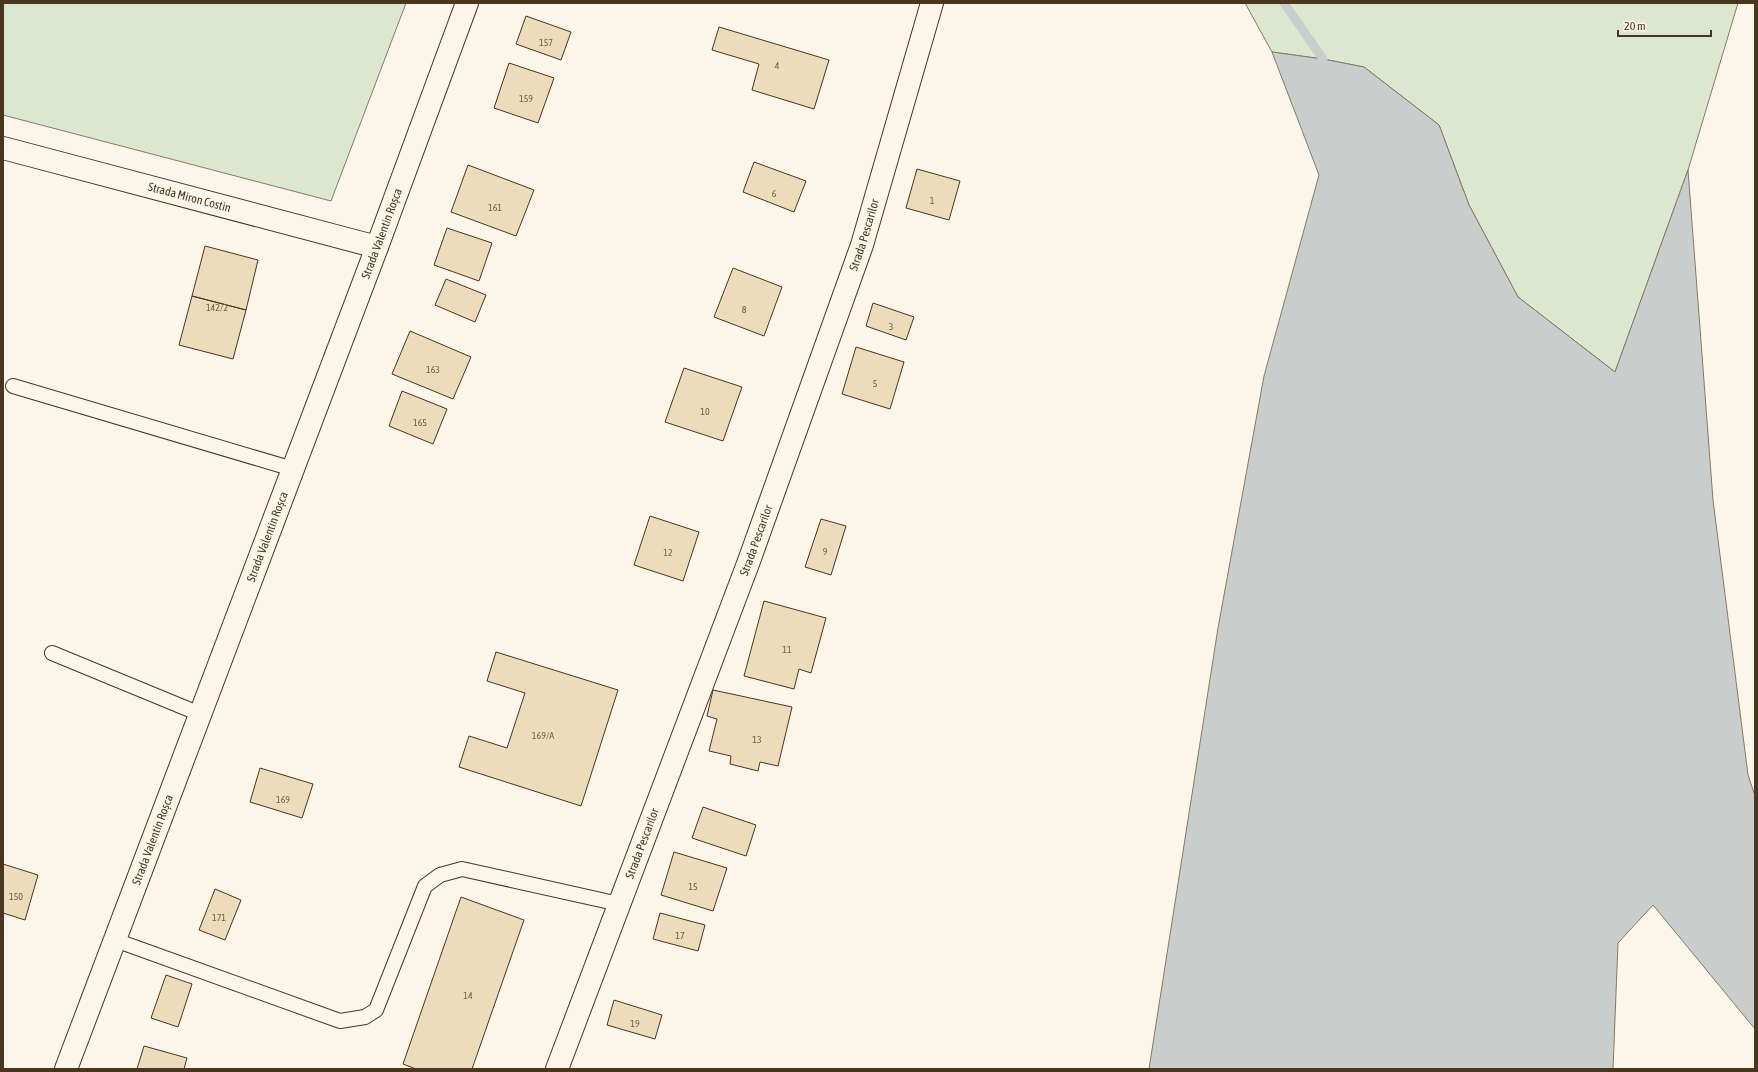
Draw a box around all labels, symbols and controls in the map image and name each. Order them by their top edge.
scale bar [1618,12,1711,38]
text: 20 m [1624,19,1646,33]
house number: 157 [539,37,553,48]
house number: 4 [775,60,780,71]
house number: 159 [519,93,533,104]
street label: Strada Miron Costin [147,180,233,215]
street label: Strada Valentin Roșca [359,187,405,281]
house number: 6 [772,188,777,199]
house number: 1 [930,195,935,206]
street label: Strada Pescarilor [846,197,882,273]
house number: 161 [488,202,502,213]
house number: 142/2 [206,302,228,313]
house number: 8 [742,304,747,315]
house number: 3 [889,321,894,332]
house number: 163 [426,364,440,375]
house number: 5 [873,378,878,389]
house number: 10 [700,406,710,417]
house number: 165 [413,417,427,428]
street label: Strada Valentin Roșca [244,490,291,584]
street label: Strada Pescarilor [737,503,776,578]
house number: 9 [823,546,828,557]
house number: 12 [663,547,673,558]
house number: 11 [782,644,792,655]
house number: 169/A [532,730,554,741]
house number: 13 [752,734,762,745]
street label: Strada Valentin Roșca [129,793,176,887]
house number: 169 [276,794,290,805]
street label: Strada Pescarilor [622,806,662,881]
house number: 15 [688,881,698,892]
house number: 150 [9,891,23,902]
house number: 171 [212,912,226,923]
house number: 17 [675,930,685,941]
house number: 14 [463,990,473,1001]
house number: 19 [630,1018,640,1029]

